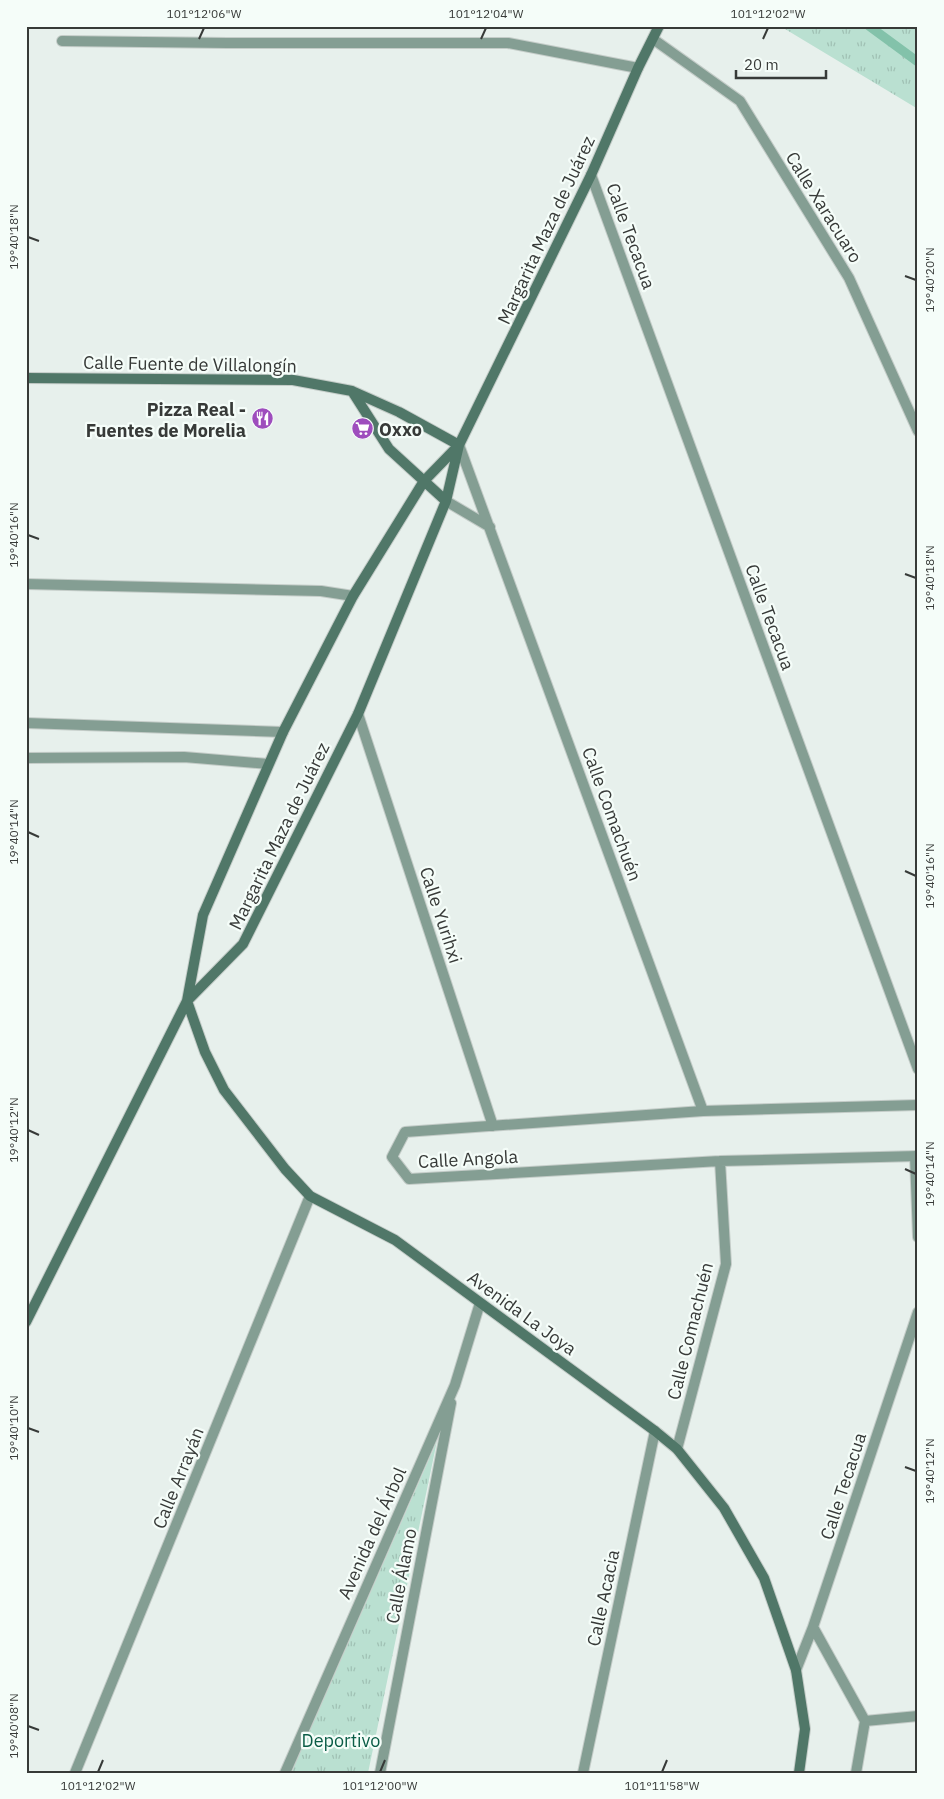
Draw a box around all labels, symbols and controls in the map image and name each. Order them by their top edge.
text: 101°12'06"W [167,6,242,21]
text: 101°12'04"W [449,6,524,21]
text: 101°12'02"W [731,6,806,21]
scale bar [736,48,826,80]
text: 20 m [744,55,779,74]
street label: Margarita Maza de Juárez [492,132,600,328]
street label: Calle Xaracuaro [781,147,867,267]
street label: Calle Tecacua [601,180,661,293]
text: 19°40'18"N [6,204,21,270]
text: 19°40'20"N [922,247,937,313]
street label: Calle Fuente de Villalongín [83,351,297,377]
place label: Pizza Real - Fuentes de Morelia [86,398,246,442]
restaurant icon: Pizza Real - Fuentes de Morelia [250,407,274,431]
supermarket icon: Oxxo [351,417,375,441]
place label: Oxxo [379,418,422,441]
text: 19°40'16"N [6,502,21,568]
text: 19°40'18"N [922,545,937,611]
street label: Calle Tecacua [740,561,800,674]
street label: Margarita Maza de Juárez [224,739,334,933]
street label: Calle Comachuén [577,744,647,884]
text: 19°40'14"N [6,799,21,865]
text: 19°40'16"N [922,843,937,909]
street label: Calle Yurihxi [415,864,467,966]
text: 19°40'12"N [6,1097,21,1163]
text: 19°40'14"N [922,1141,937,1207]
street label: Calle Angola [417,1145,519,1173]
street label: Calle Comachuén [662,1260,718,1402]
street label: Avenida La Joya [463,1266,581,1360]
text: 19°40'10"N [6,1395,21,1461]
street label: Calle Arrayán [147,1424,209,1532]
street label: Calle Tecacua [815,1429,871,1542]
text: 19°40'12"N [922,1438,937,1504]
street label: Avenida del Árbol [333,1463,411,1602]
street label: Calle Álamo [381,1526,421,1626]
street label: Calle Acacia [582,1547,625,1648]
text: 19°40'08"N [6,1693,21,1759]
park label: Deportivo [302,1729,380,1752]
text: 101°12'02"W [61,1778,136,1793]
text: 101°12'00"W [343,1778,418,1793]
text: 101°11'58"W [625,1778,700,1793]

